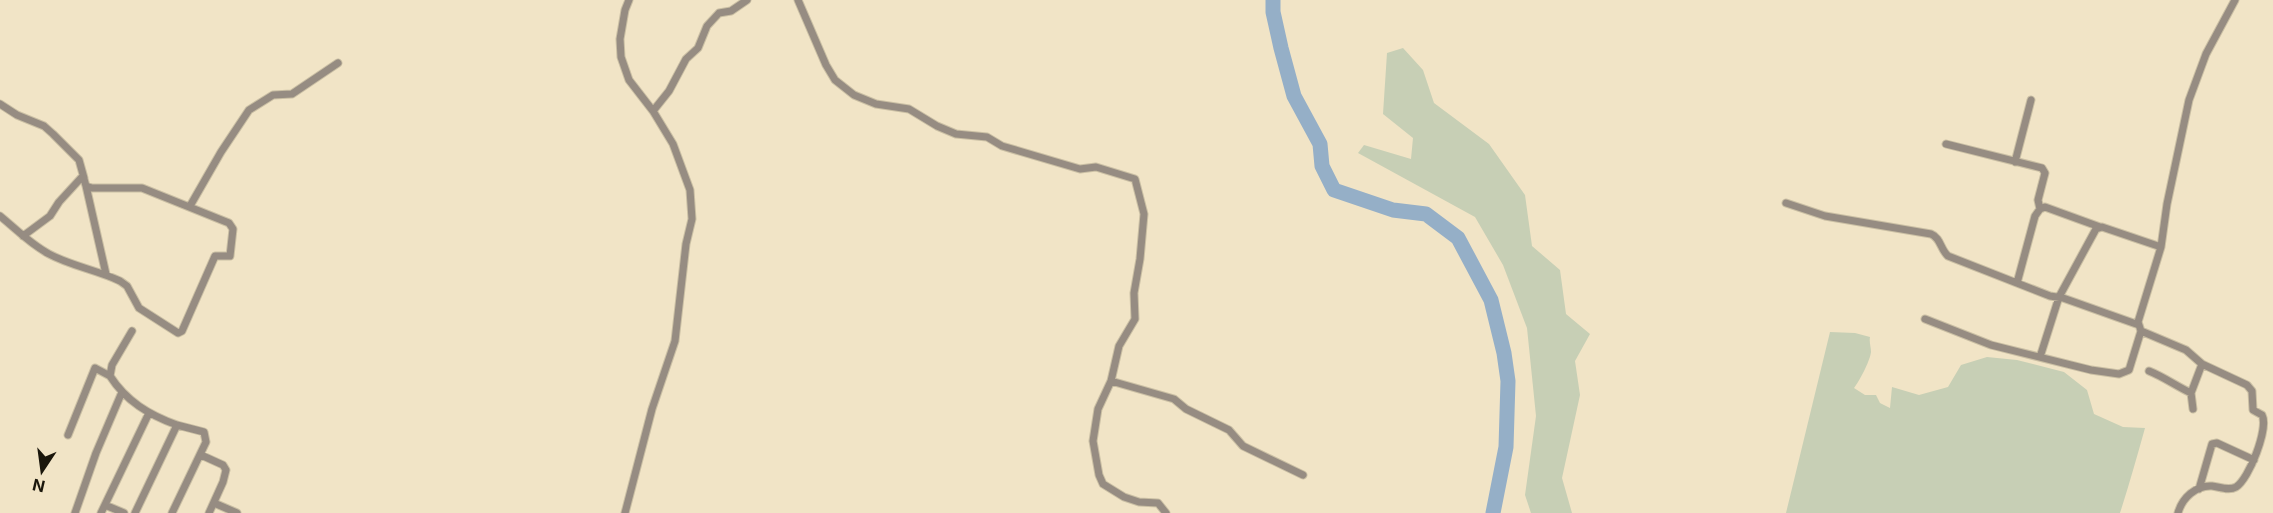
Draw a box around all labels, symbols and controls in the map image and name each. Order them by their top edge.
north arrow [12,441,72,501]
text: N [30,474,47,497]

